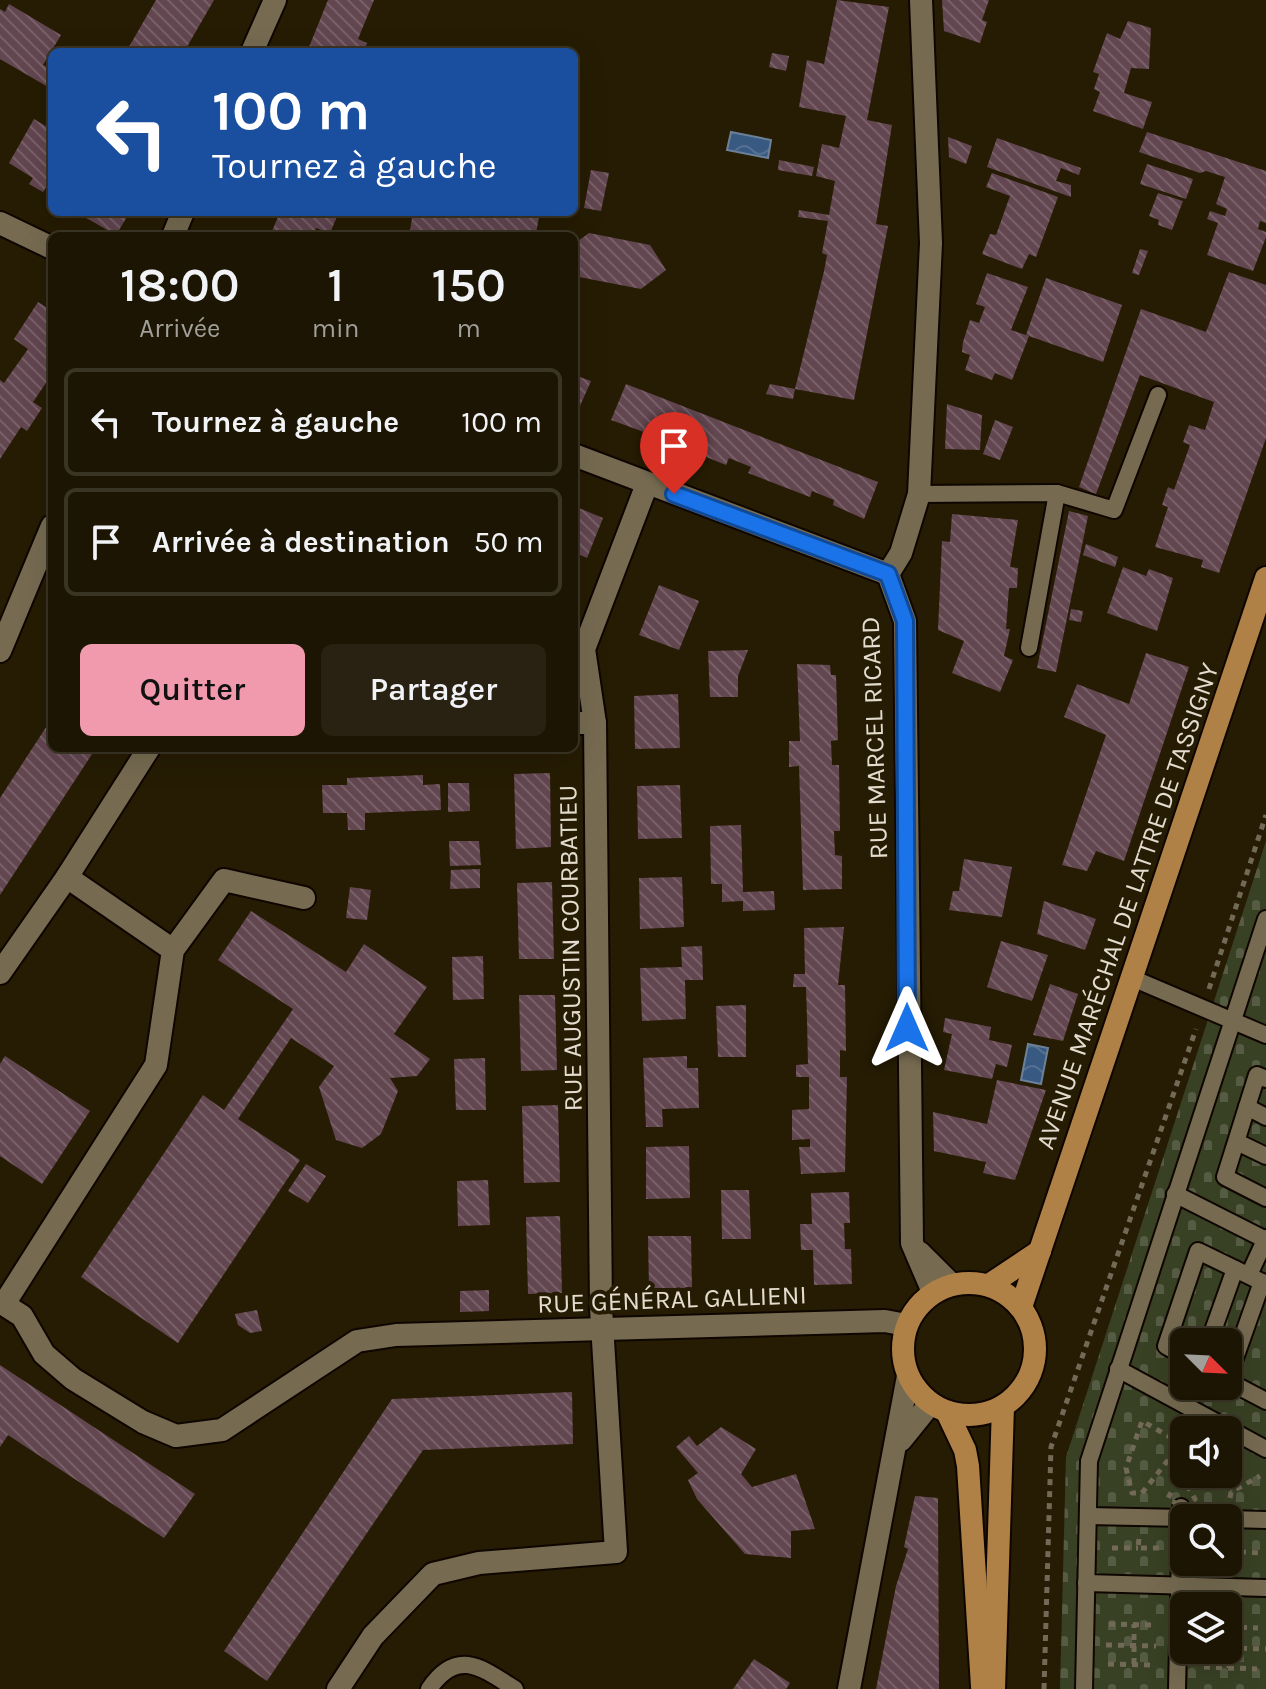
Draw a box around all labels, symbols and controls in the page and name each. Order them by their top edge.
text: 100 m [212,78,370,143]
icon: left [80,80,184,184]
text: Tournez à gauche [212,145,497,187]
text: 18:00 [120,257,240,313]
text: 1 [327,257,344,313]
text: 150 [432,257,506,313]
text: Arrivée [139,313,220,344]
text: min [312,313,359,344]
text: m [457,313,481,344]
icon: left [84,400,128,444]
text: Tournez à gauche [152,404,399,440]
text: 100 m [461,404,542,440]
pin [640,412,708,494]
icon: arrive [652,424,696,468]
icon: arrive [84,520,128,564]
text: Arrivée à destination [152,524,450,560]
text: 50 m [474,524,544,560]
street label: RUE MARCEL RICARD [855,616,894,860]
button: Quitter [80,644,305,736]
button: Partager [321,644,546,736]
street label: AVENUE MARÉCHAL DE LATTRE DE TASSIGNY [1029,658,1226,1153]
street label: RUE AUGUSTIN COURBATIEU [552,784,589,1112]
position arrow [865,986,949,1070]
street label: RUE GÉNÉRAL GALLIENI [537,1278,807,1320]
north arrow [1170,1328,1242,1400]
map controls [1170,1328,1242,1664]
button: sound [1170,1416,1242,1488]
button: search [1170,1504,1242,1576]
button: layers [1170,1592,1242,1664]

